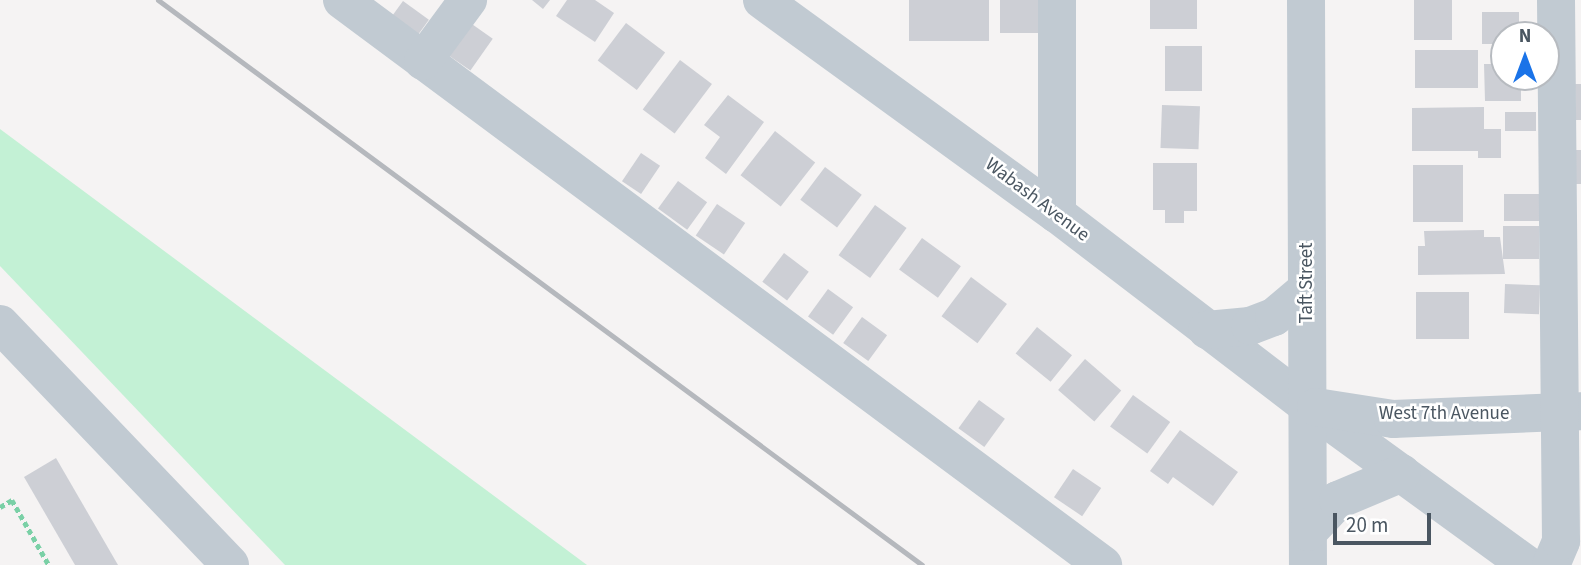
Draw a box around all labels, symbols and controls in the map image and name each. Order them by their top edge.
north arrow [1490,21,1560,91]
text: N [1519,23,1531,50]
street label: Wabash Avenue [980,153,1094,247]
street label: Taft Street [1296,242,1318,324]
street label: West 7th Avenue [1379,403,1509,425]
scale bar [1336,498,1434,542]
text: 20 m [1346,510,1388,540]

